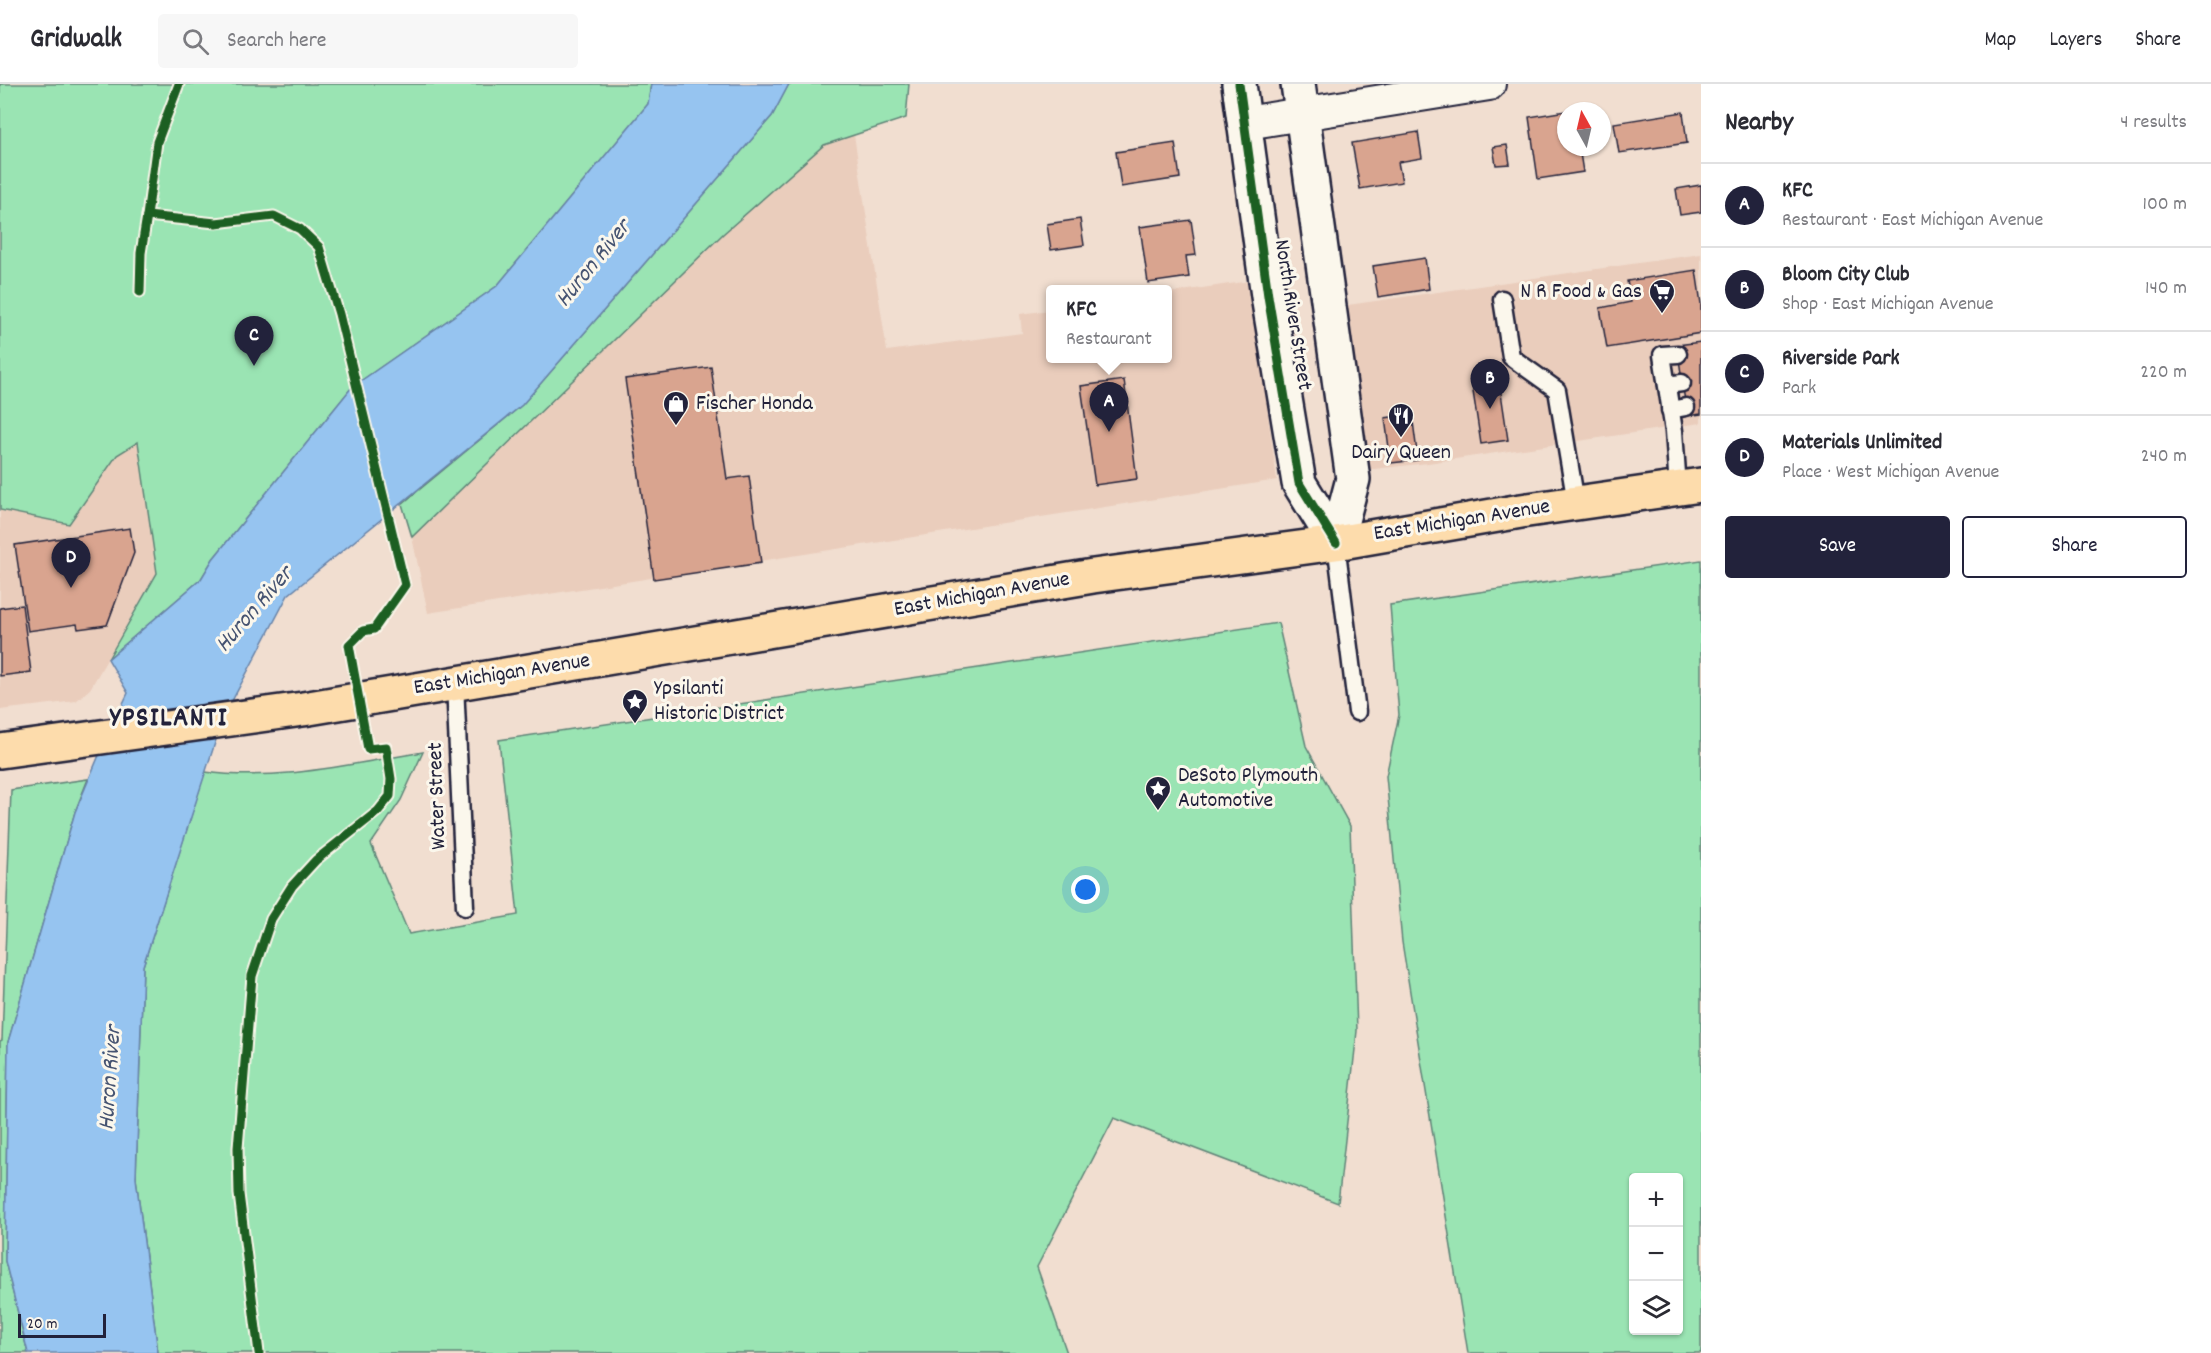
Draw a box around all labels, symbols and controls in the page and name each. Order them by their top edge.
search box [158,14,578,68]
text: Gridwalk [30,21,122,61]
icon: search [179,25,212,58]
text: Search here [227,26,327,57]
text: Map [1985,26,2016,56]
text: Layers [2049,26,2102,56]
text: Share [2135,26,2181,56]
north arrow [1557,102,1611,156]
text: Nearby [1725,105,1793,142]
text: 4 results [2120,109,2187,137]
text: KFC [1782,176,1813,207]
text: A [1739,191,1750,219]
text: 100 m [2143,191,2187,219]
text: Restaurant · East Michigan Avenue [1782,207,2043,235]
water label: Huron River [548,210,642,315]
street label: North River Street [1265,237,1319,393]
text: Bloom City Club [1782,260,1909,291]
text: B [1740,275,1749,303]
text: 140 m [2145,275,2187,303]
place label: N R Food & Gas [1520,277,1642,308]
supermarket icon: N R Food & Gas [1647,277,1677,315]
popup [1046,285,1172,363]
text: Shop · East Michigan Avenue [1782,291,1994,319]
text: KFC [1066,295,1097,326]
pin: C [234,316,274,366]
text: Restaurant [1066,326,1152,354]
text: Riverside Park [1782,344,1900,375]
text: C [1740,359,1749,387]
text: 220 m [2140,359,2187,387]
pin: B [1470,360,1510,409]
text: Park [1782,375,1816,403]
pin: A [1090,382,1128,432]
shop icon: Fischer Honda [661,389,691,427]
place label: Fischer Honda [696,389,813,420]
restaurant icon: Dairy Queen [1386,401,1416,439]
text: Materials Unlimited [1782,428,1942,459]
place label: Dairy Queen [1351,438,1451,469]
text: D [1739,443,1750,471]
text: 240 m [2141,443,2187,471]
text: Place · West Michigan Avenue [1782,459,1999,487]
street label: East Michigan Avenue [1372,492,1552,550]
button: Save [1725,516,1950,578]
button: Share [1962,516,2187,578]
pin: D [52,538,90,588]
water label: Huron River [208,557,304,661]
street label: East Michigan Avenue [892,564,1072,626]
street label: East Michigan Avenue [412,646,592,704]
place label: Ypsilanti Historic District [654,674,784,730]
place icon: Ypsilanti Historic District [620,687,650,725]
district label: YPSILANTI [109,700,228,740]
street label: Water Street [421,742,455,850]
place label: DeSoto Plymouth Automotive [1178,761,1318,817]
place icon: DeSoto Plymouth Automotive [1143,774,1173,812]
your location [1071,875,1100,904]
water label: Huron River [90,1022,132,1131]
map controls [1629,1173,1683,1335]
button: + [1629,1173,1683,1227]
button: − [1629,1227,1683,1281]
button: layers [1629,1281,1683,1335]
scale bar [18,1311,106,1338]
text: 20 m [27,1313,57,1336]

